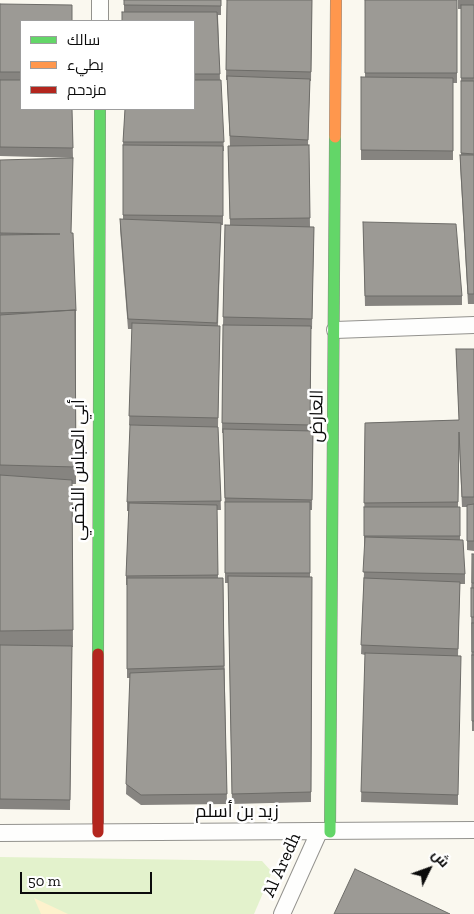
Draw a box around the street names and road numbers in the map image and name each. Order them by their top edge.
street label: العارض [306,389,328,443]
street label: أبي العباس اللخمي [68,399,90,541]
street label: زيد بن أسلم [195,801,279,823]
street label: Al Aredh [258,829,306,901]

